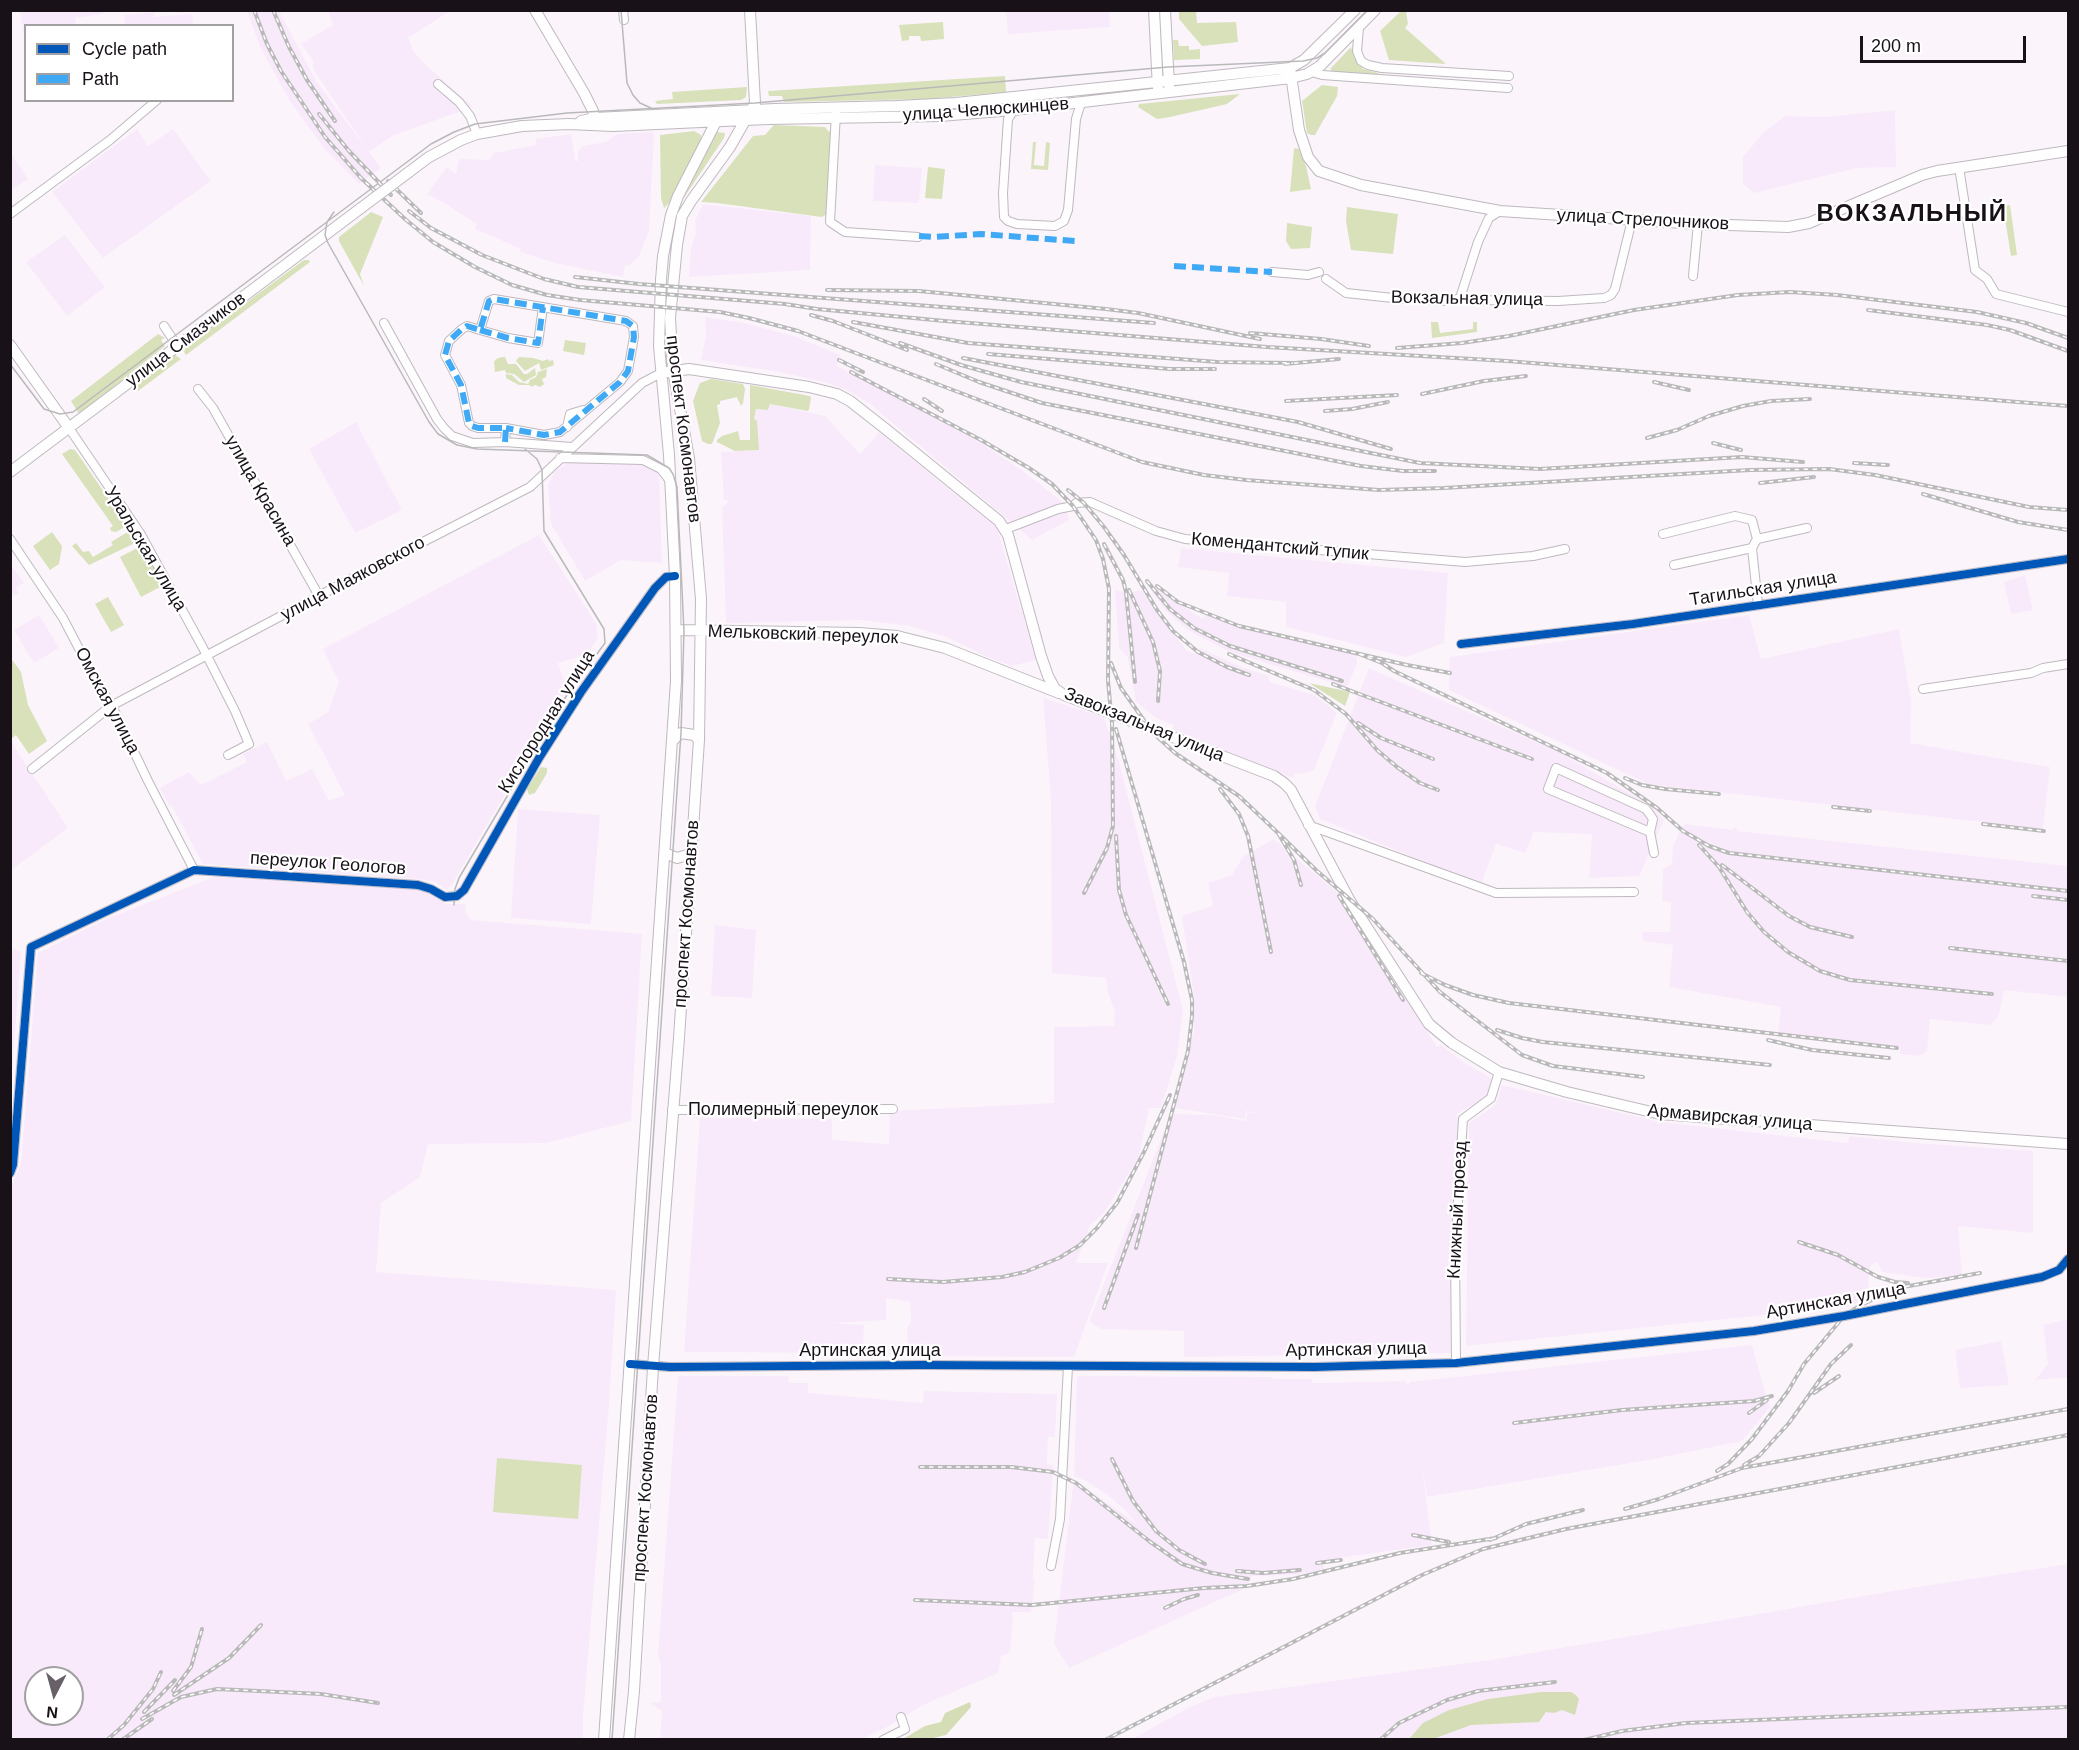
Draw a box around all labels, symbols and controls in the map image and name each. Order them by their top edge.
legend [24,24,234,102]
scale bar [1863,24,2030,62]
text: 200 m [1871,36,1921,56]
text: Cycle path [82,39,167,59]
text: Path [82,69,119,89]
street label: улица Челюскинцев [902,93,1070,127]
district label: ВОКЗАЛЬНЫЙ [1817,200,2007,228]
street label: улица Стрелочников [1556,205,1730,235]
street label: Вокзальная улица [1391,287,1543,311]
street label: улица Смазчиков [122,288,250,392]
street label: проспект Космонавтов [661,334,705,524]
street label: улица Красина [220,432,300,550]
street label: Уральская улица [99,483,191,615]
street label: Комендантский тупик [1190,528,1370,566]
street label: улица Маяковского [277,532,429,626]
street label: Тагильская улица [1688,567,1838,611]
street label: Мельковский переулок [707,621,899,649]
street label: Омская улица [70,644,144,758]
street label: Кислородная улица [494,646,600,798]
street label: Завокзальная улица [1061,683,1227,767]
street label: проспект Космонавтов [670,819,704,1009]
street label: переулок Геологов [249,848,407,880]
street label: Полимерный переулок [688,1099,878,1121]
street label: Армавирская улица [1647,1100,1813,1136]
street label: Книжный проезд [1444,1140,1472,1280]
street label: Артинская улица [1765,1278,1907,1324]
street label: Артинская улица [1285,1338,1427,1362]
street label: Артинская улица [799,1340,941,1362]
street label: проспект Космонавтов [629,1393,663,1583]
north arrow [24,1666,84,1726]
text: N [46,1703,59,1721]

